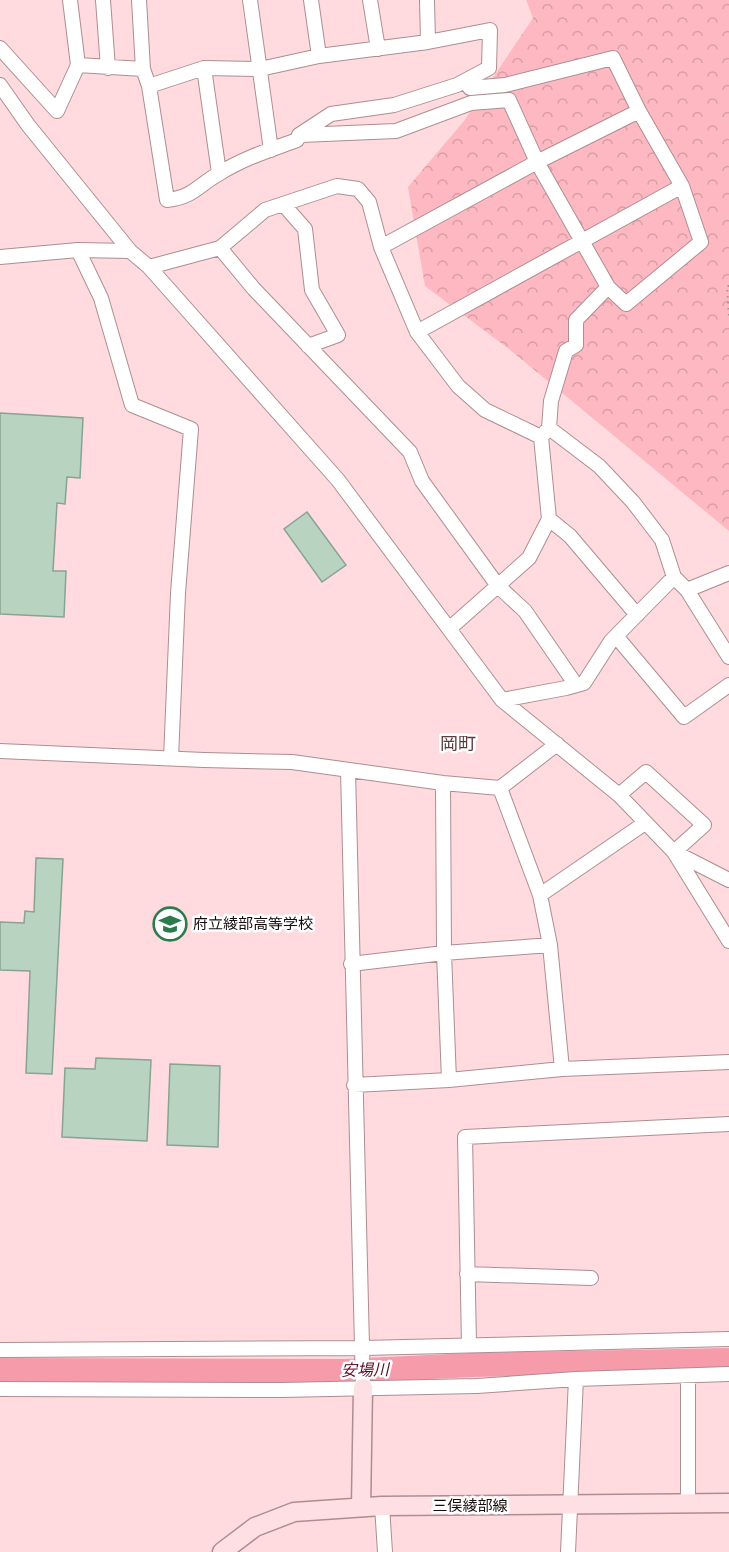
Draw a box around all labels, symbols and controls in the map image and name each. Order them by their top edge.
district label: 岡町 [440,733,476,755]
school or university icon: 府立綾部高等学校 [152,906,188,942]
place label: 府立綾部高等学校 [193,915,313,933]
water label: 安場川 [341,1360,391,1380]
street label: 三俣綾部線 [432,1497,508,1515]

